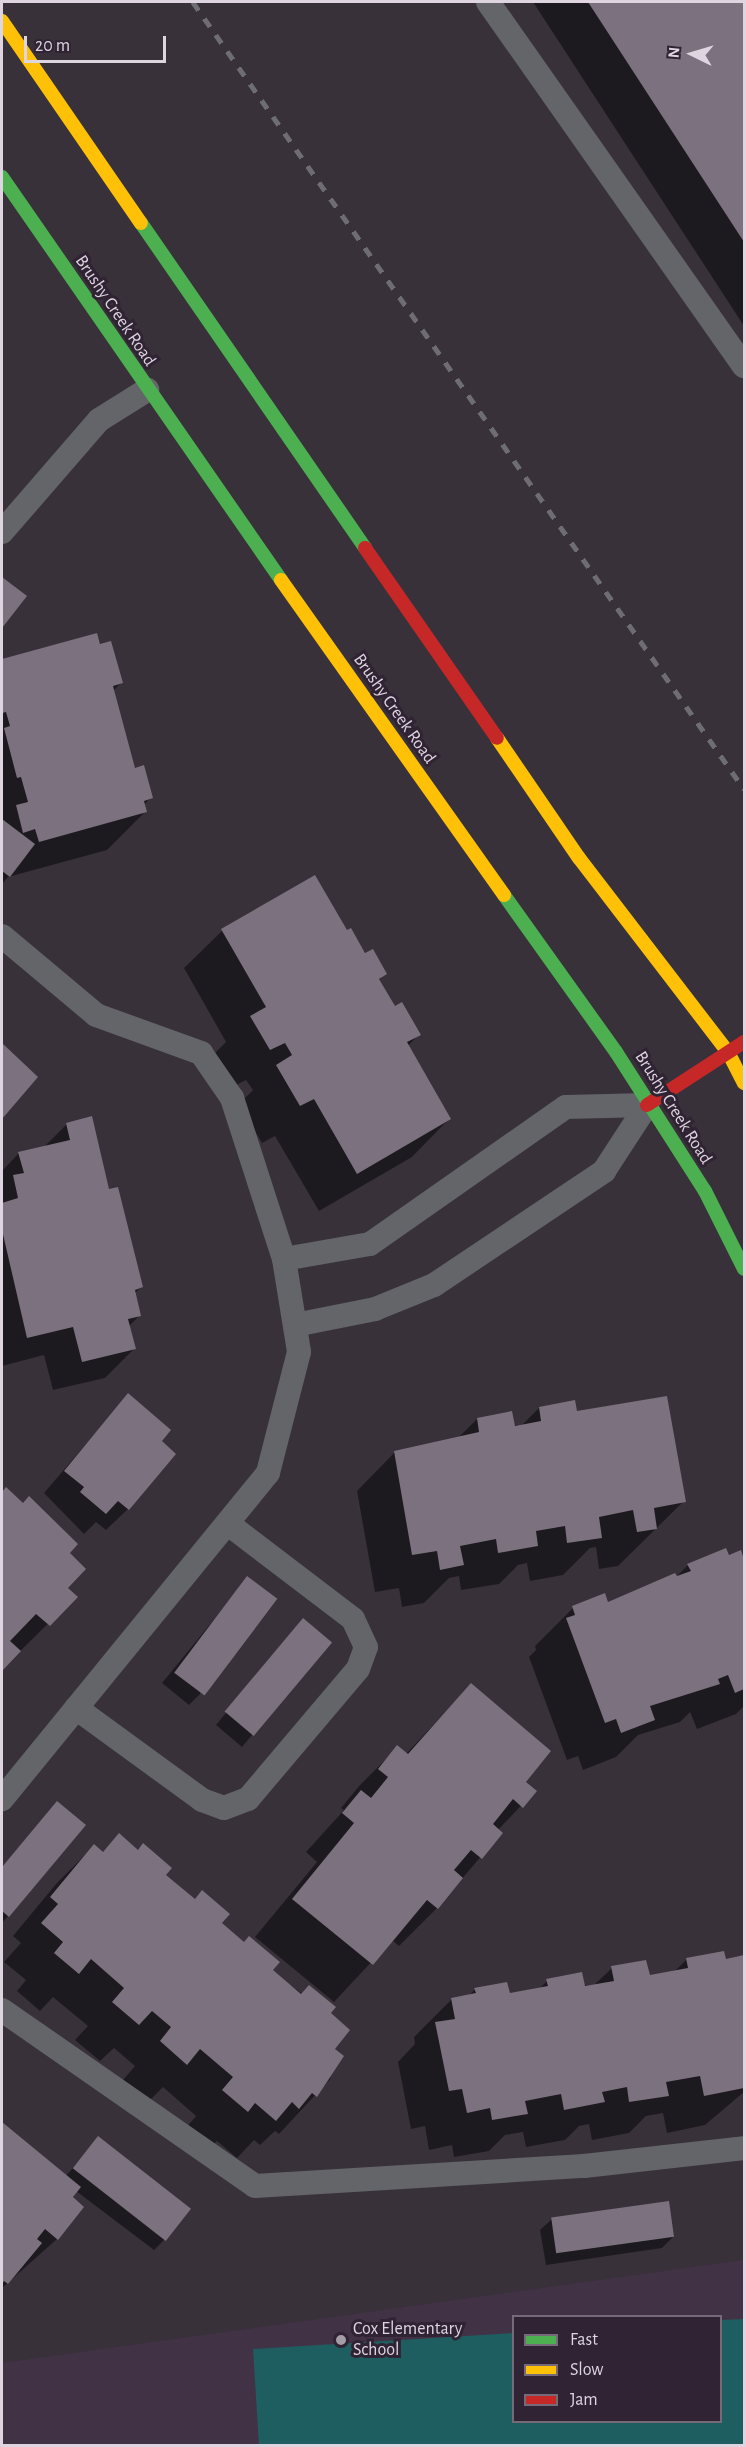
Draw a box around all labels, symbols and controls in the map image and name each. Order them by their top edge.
scale bar [27,24,170,62]
north arrow [662,24,722,84]
text: 20 m [35,37,70,55]
text: N [666,46,683,59]
street label: Brushy Creek Road [70,251,160,371]
street label: Brushy Creek Road [348,650,440,768]
street label: Brushy Creek Road [630,1047,716,1169]
legend [512,2315,722,2423]
place label: Cox Elementary School [353,2319,462,2362]
text: Fast [570,2331,598,2349]
marker: Cox Elementary School [334,2333,348,2347]
text: Slow [570,2361,603,2379]
text: Jam [570,2391,598,2409]

